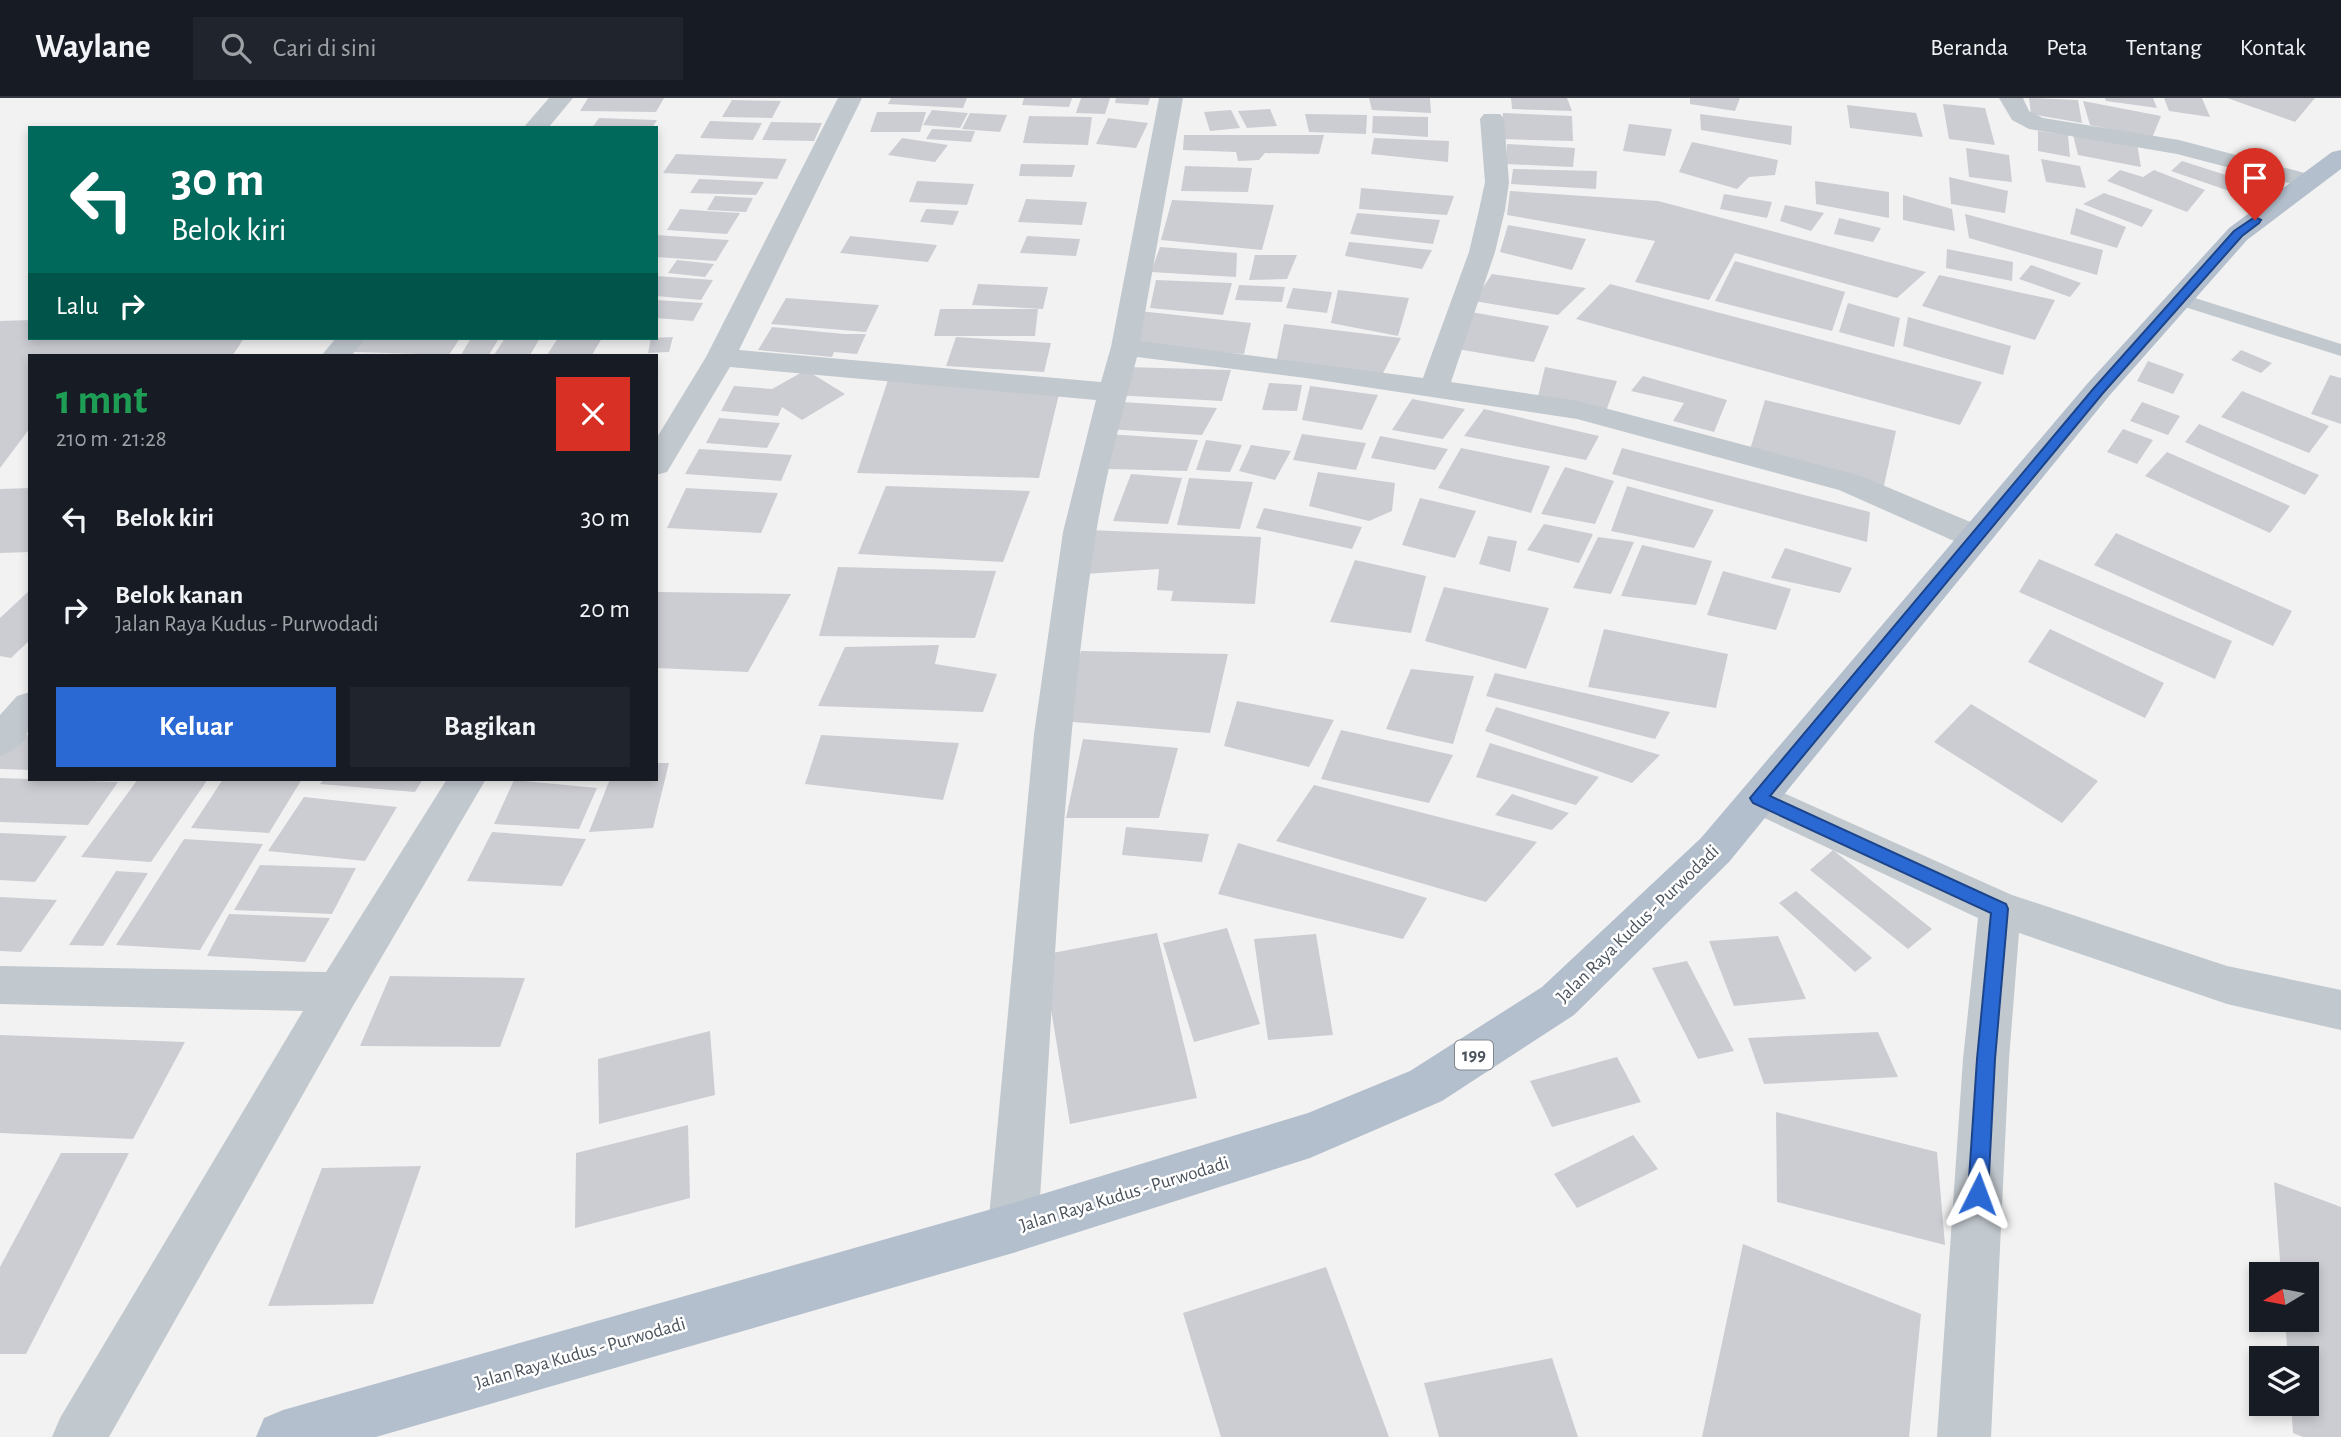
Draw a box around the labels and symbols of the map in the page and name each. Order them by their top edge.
pin [2225,148,2285,220]
street label: Jalan Raya Kudus - Purwodadi [1553,842,1723,1007]
road number: 199 [1455,1040,1493,1070]
street label: Jalan Raya Kudus - Purwodadi [1018,1154,1231,1235]
position arrow [1941,1157,2015,1231]
north arrow [2249,1262,2319,1332]
street label: Jalan Raya Kudus - Purwodadi [473,1314,688,1393]

